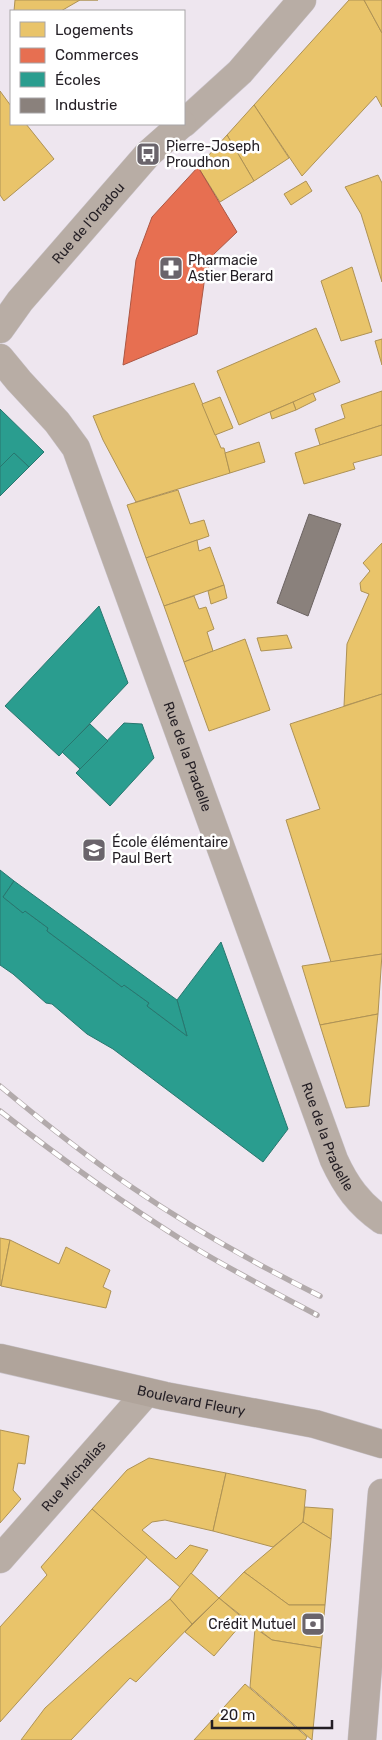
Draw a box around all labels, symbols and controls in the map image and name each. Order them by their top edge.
legend [10,10,185,125]
text: Logements [55,21,134,39]
text: Commerces [55,46,139,64]
text: Écoles [55,71,101,89]
text: Industrie [55,96,117,114]
place label: Pierre-Joseph Proudhon [166,138,260,171]
bus stop icon: Pierre-Joseph Proudhon [135,141,161,167]
street label: Rue de l'Oradou [48,179,128,267]
place label: Pharmacie Astier Berard [188,252,273,285]
pharmacy icon: Pharmacie Astier Berard [158,255,184,281]
street label: Rue de la Pradelle [160,699,216,814]
place label: École élémentaire Paul Bert [112,833,228,867]
school or university icon: École élémentaire Paul Bert [81,837,107,863]
street label: Rue de la Pradelle [298,1080,358,1194]
street label: Boulevard Fleury [136,1381,247,1419]
street label: Rue Michalias [38,1437,109,1515]
bank icon: Crédit Mutuel [300,1611,326,1637]
place label: Crédit Mutuel [208,1616,296,1633]
scale bar [212,1698,332,1730]
text: 20 m [220,1706,255,1724]

